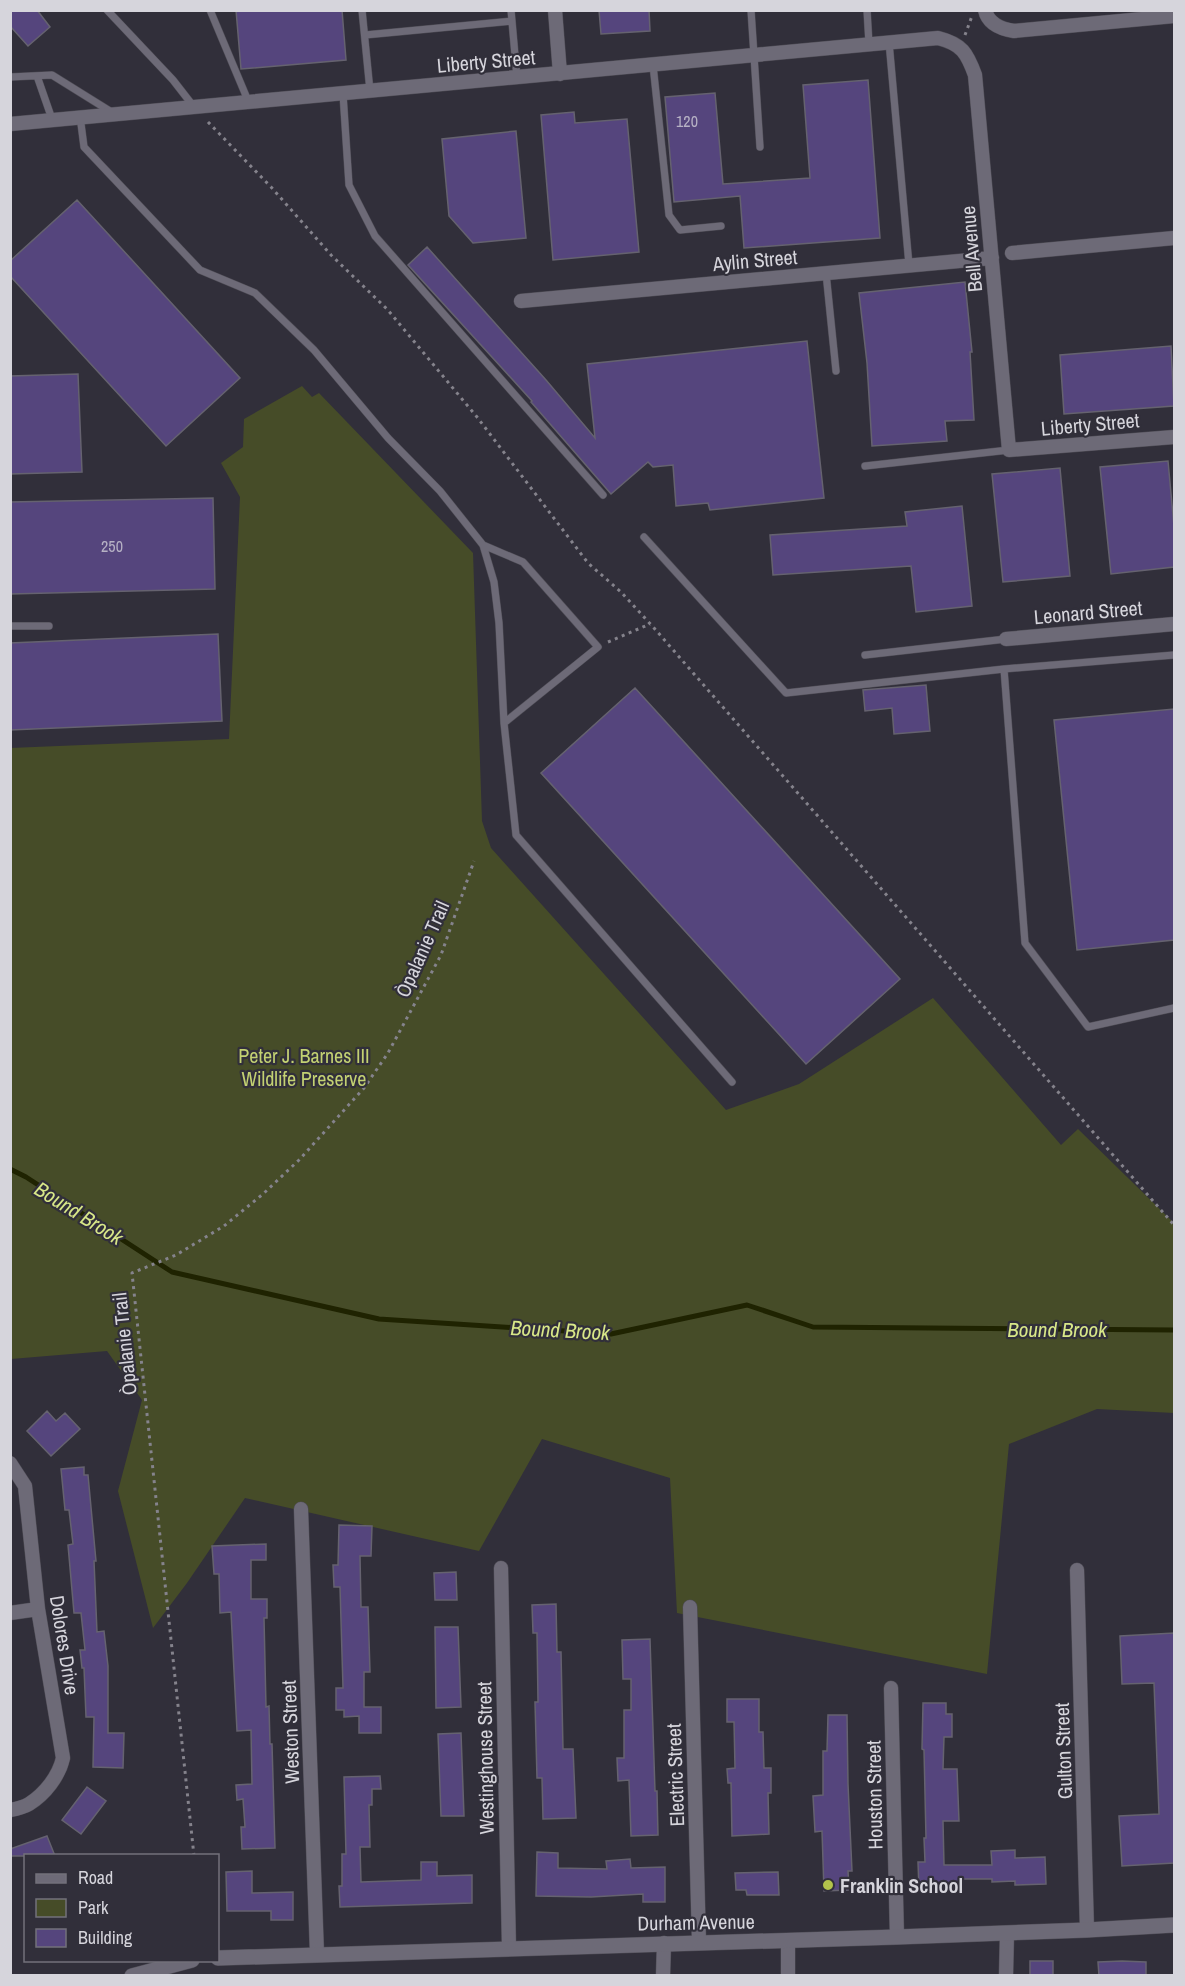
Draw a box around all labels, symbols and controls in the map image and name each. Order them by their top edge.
street label: Liberty Street [436,43,537,79]
house number: 120 [676,110,698,132]
street label: Bell Avenue [954,205,988,293]
street label: Aylin Street [711,243,799,277]
street label: Liberty Street [1040,406,1141,442]
house number: 250 [101,535,123,557]
street label: Leonard Street [1033,594,1144,630]
street label: Òpalanie Trail [389,896,455,1002]
park label: Peter J. Barnes III Wildlife Preserve [238,1042,370,1092]
water label: Bound Brook [29,1174,130,1252]
street label: Òpalanie Trail [105,1291,143,1397]
water label: Bound Brook [510,1313,612,1347]
water label: Bound Brook [1007,1315,1108,1344]
street label: Dolores Drive [44,1593,86,1697]
street label: Weston Street [275,1679,305,1784]
street label: Westinghouse Street [470,1681,500,1835]
street label: Gulton Street [1048,1702,1078,1800]
street label: Electric Street [660,1723,690,1827]
street label: Houston Street [860,1740,888,1850]
legend [24,1854,219,1962]
text: Road [78,1865,113,1890]
place label: Franklin School [840,1872,963,1899]
marker: Franklin School [821,1878,835,1892]
text: Park [78,1895,109,1920]
street label: Durham Avenue [637,1907,755,1937]
text: Building [78,1925,133,1950]

